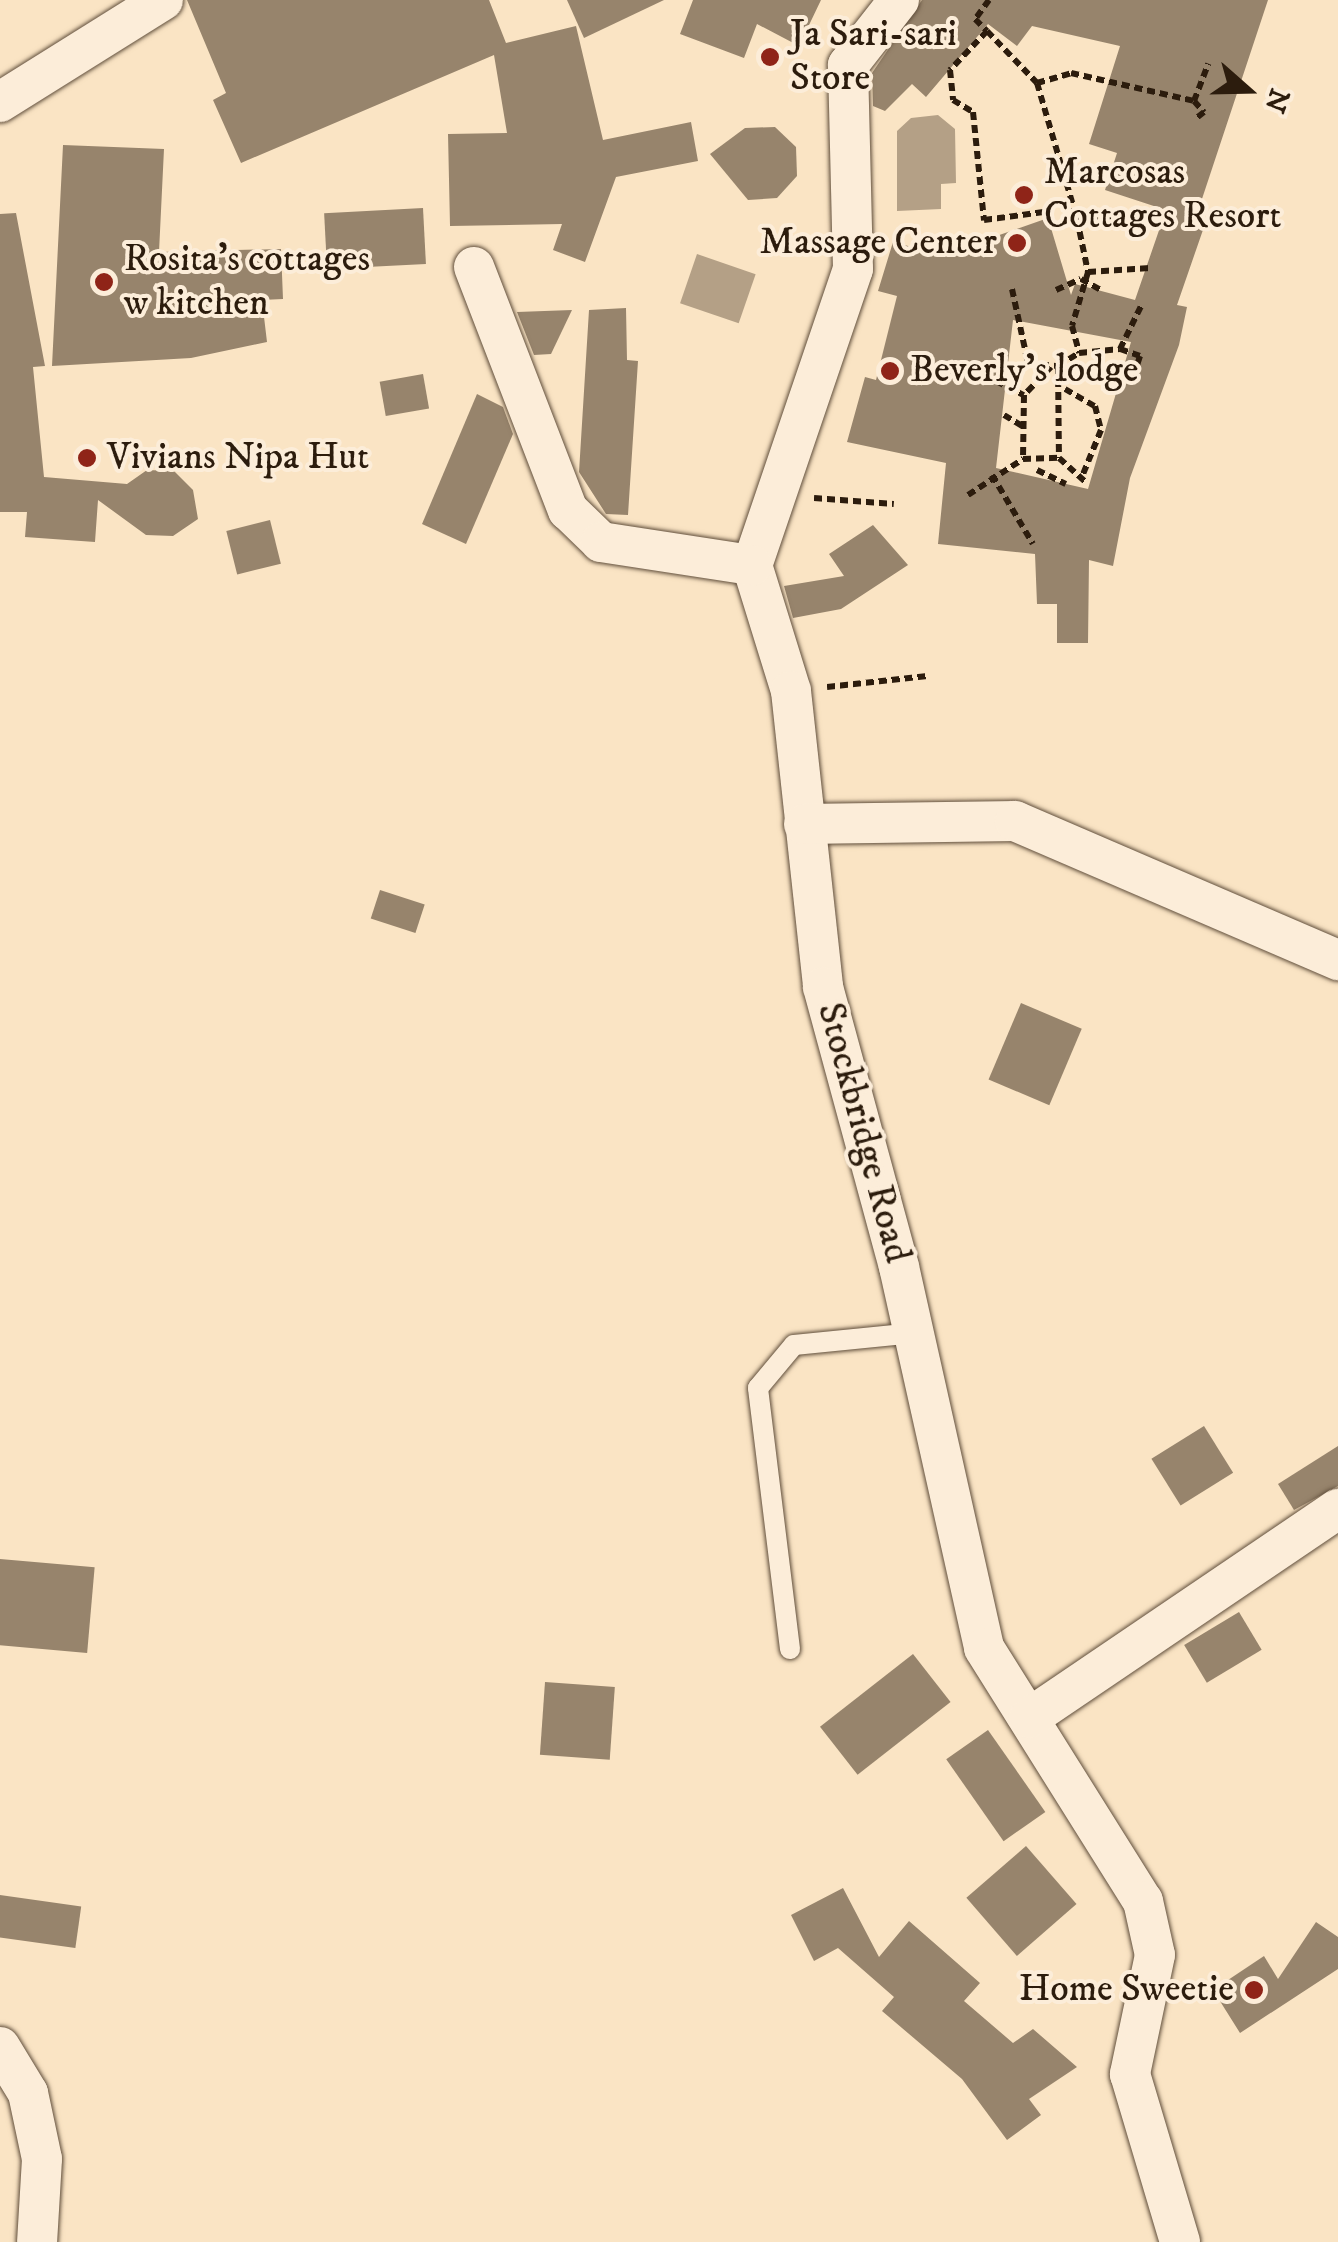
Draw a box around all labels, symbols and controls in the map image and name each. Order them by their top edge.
place label: Ja Sari-sari Store [790,12,957,101]
north arrow [1198,40,1298,140]
marker: Ja Sari-sari Store [759,46,781,68]
text: N [1256,84,1297,117]
place label: Marcosas Cottages Resort [1044,150,1281,240]
marker: Marcosas Cottages Resort [1013,184,1035,206]
place label: Massage Center [760,220,997,266]
marker: Massage Center [1006,232,1028,254]
place label: Rosita's cottages w kitchen [124,237,370,326]
marker: Rosita's cottages w kitchen [93,271,115,293]
place label: Beverly's lodge [910,348,1139,394]
marker: Beverly's lodge [879,360,901,382]
place label: Vivians Nipa Hut [107,435,369,481]
marker: Vivians Nipa Hut [76,447,98,469]
street label: Stockbridge Road [806,998,920,1268]
place label: Home Sweetie [1019,1967,1234,2013]
marker: Home Sweetie [1243,1979,1265,2001]

